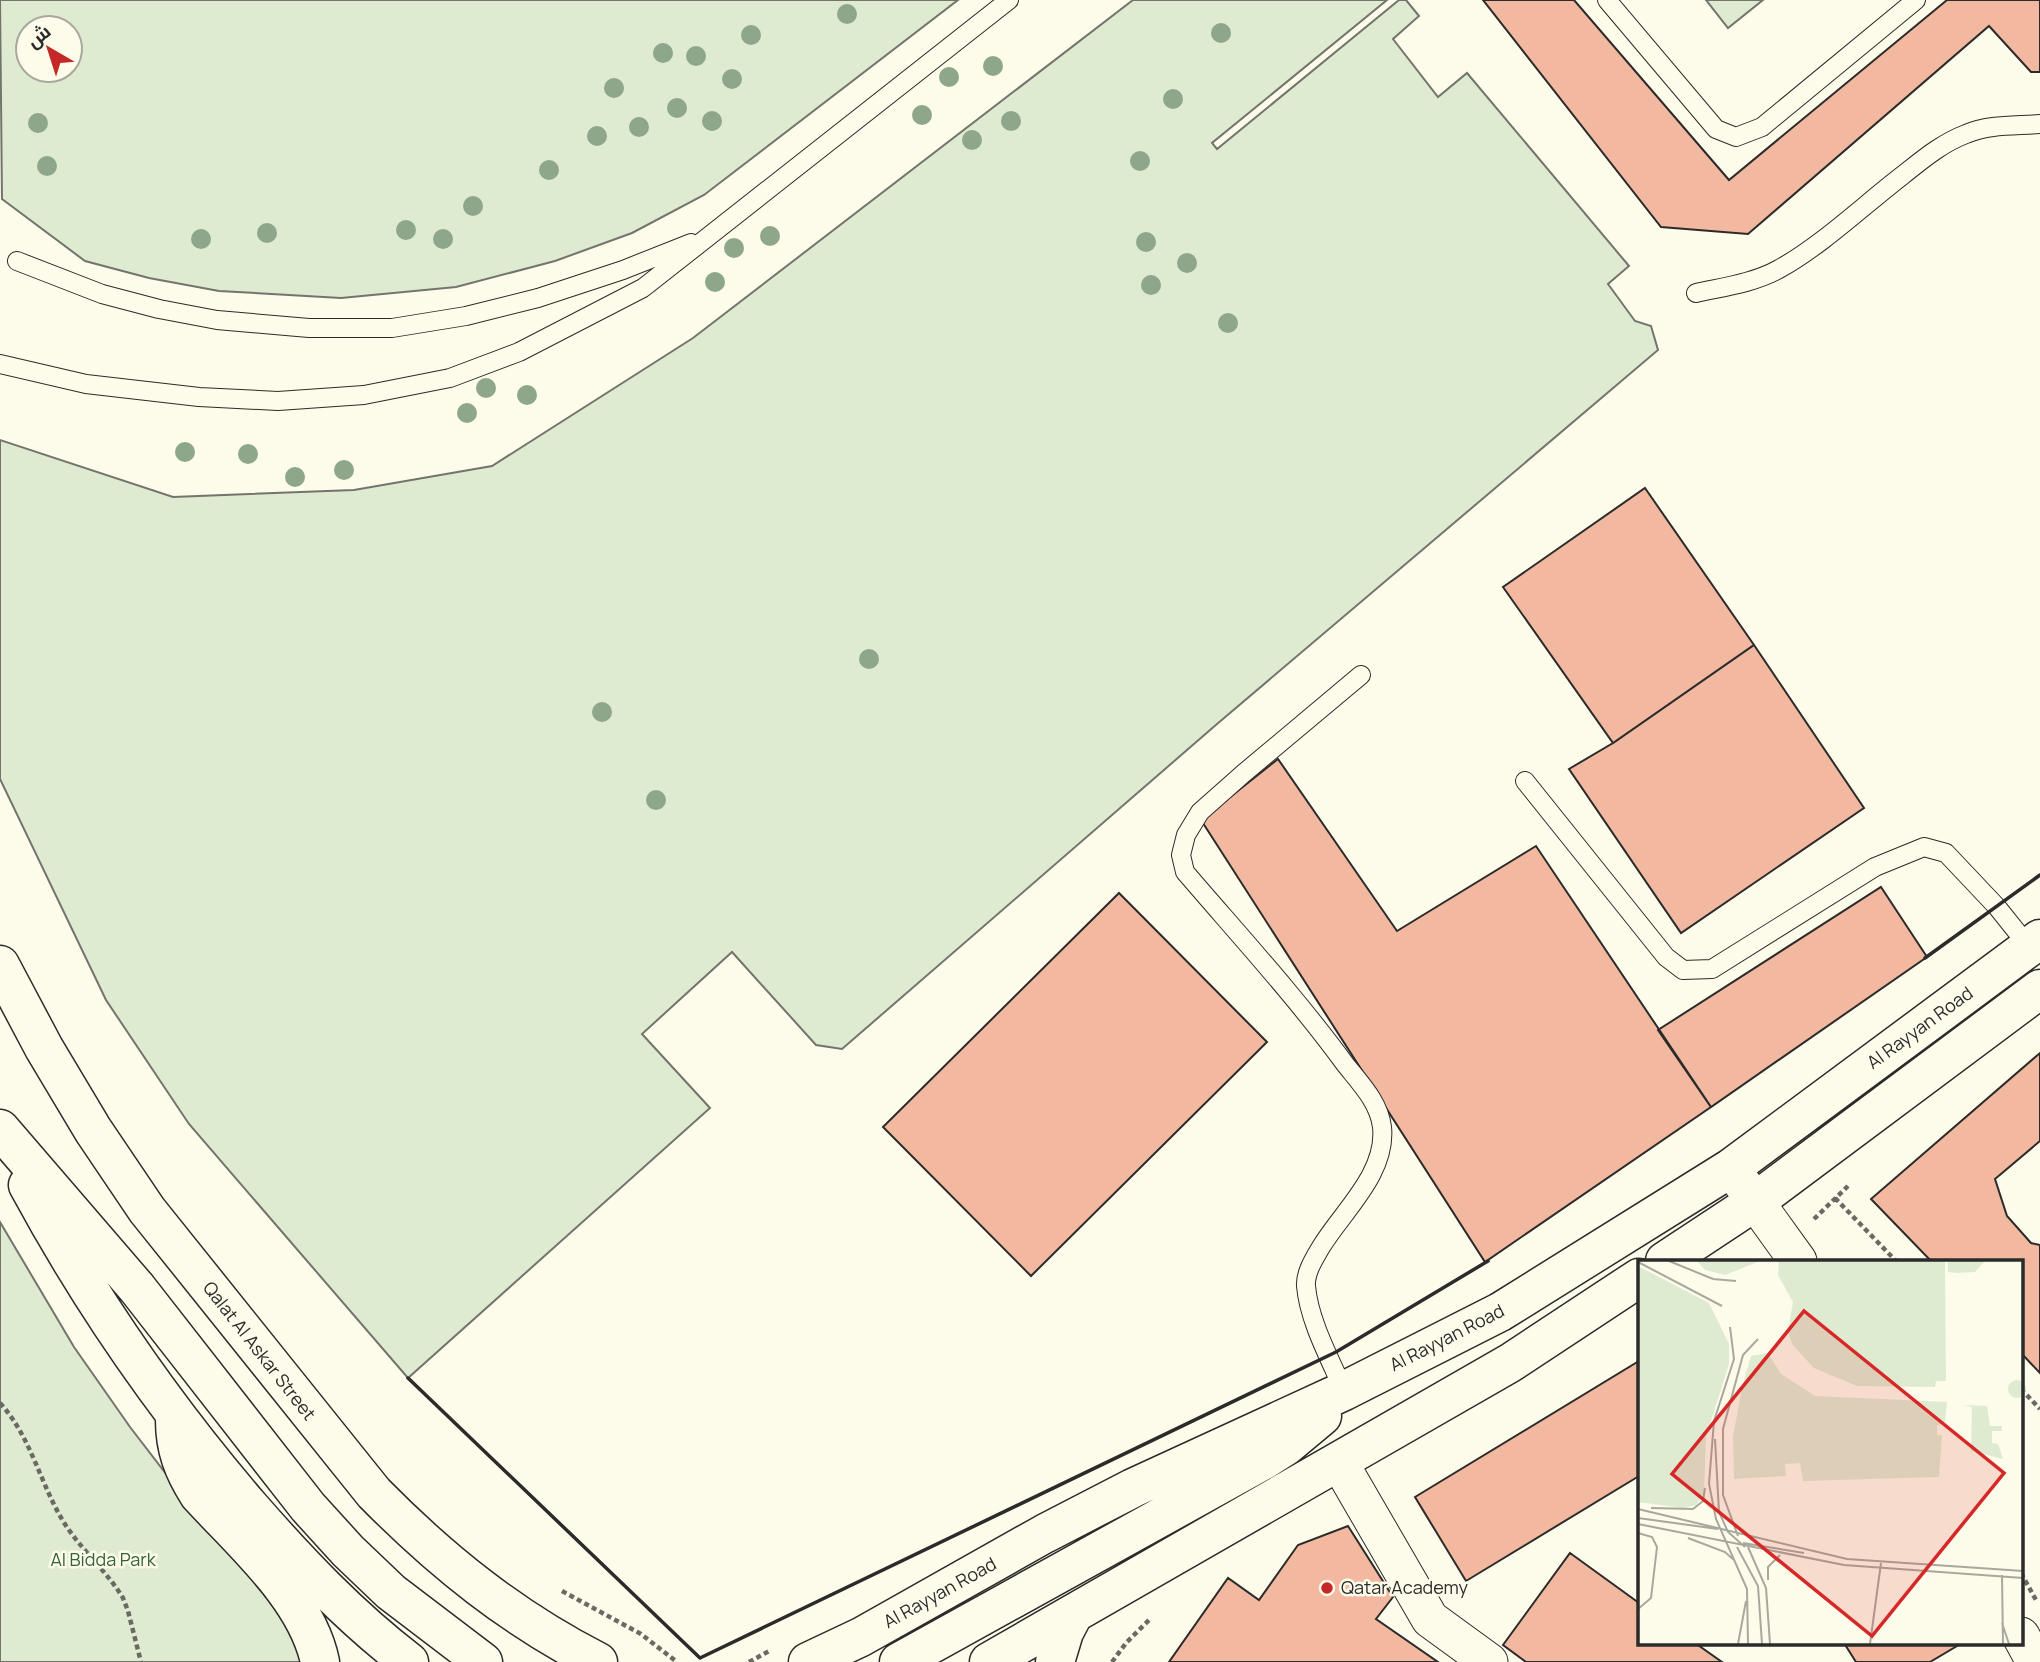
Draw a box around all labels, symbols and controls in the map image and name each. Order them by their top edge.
north arrow [14,14,84,84]
text: ش [21,18,56,54]
street label: Al Rayyan Road [1862,981,1977,1074]
inset map [1638,1260,2022,1644]
street label: Qalat Al Askar Street [198,1276,322,1425]
street label: Al Rayyan Road [1385,1298,1508,1376]
park label: Al Bidda Park [50,1547,157,1571]
street label: Al Rayyan Road [879,1551,1000,1633]
place label: Qatar Academy [1341,1575,1468,1599]
marker: Qatar Academy [1319,1580,1335,1596]

